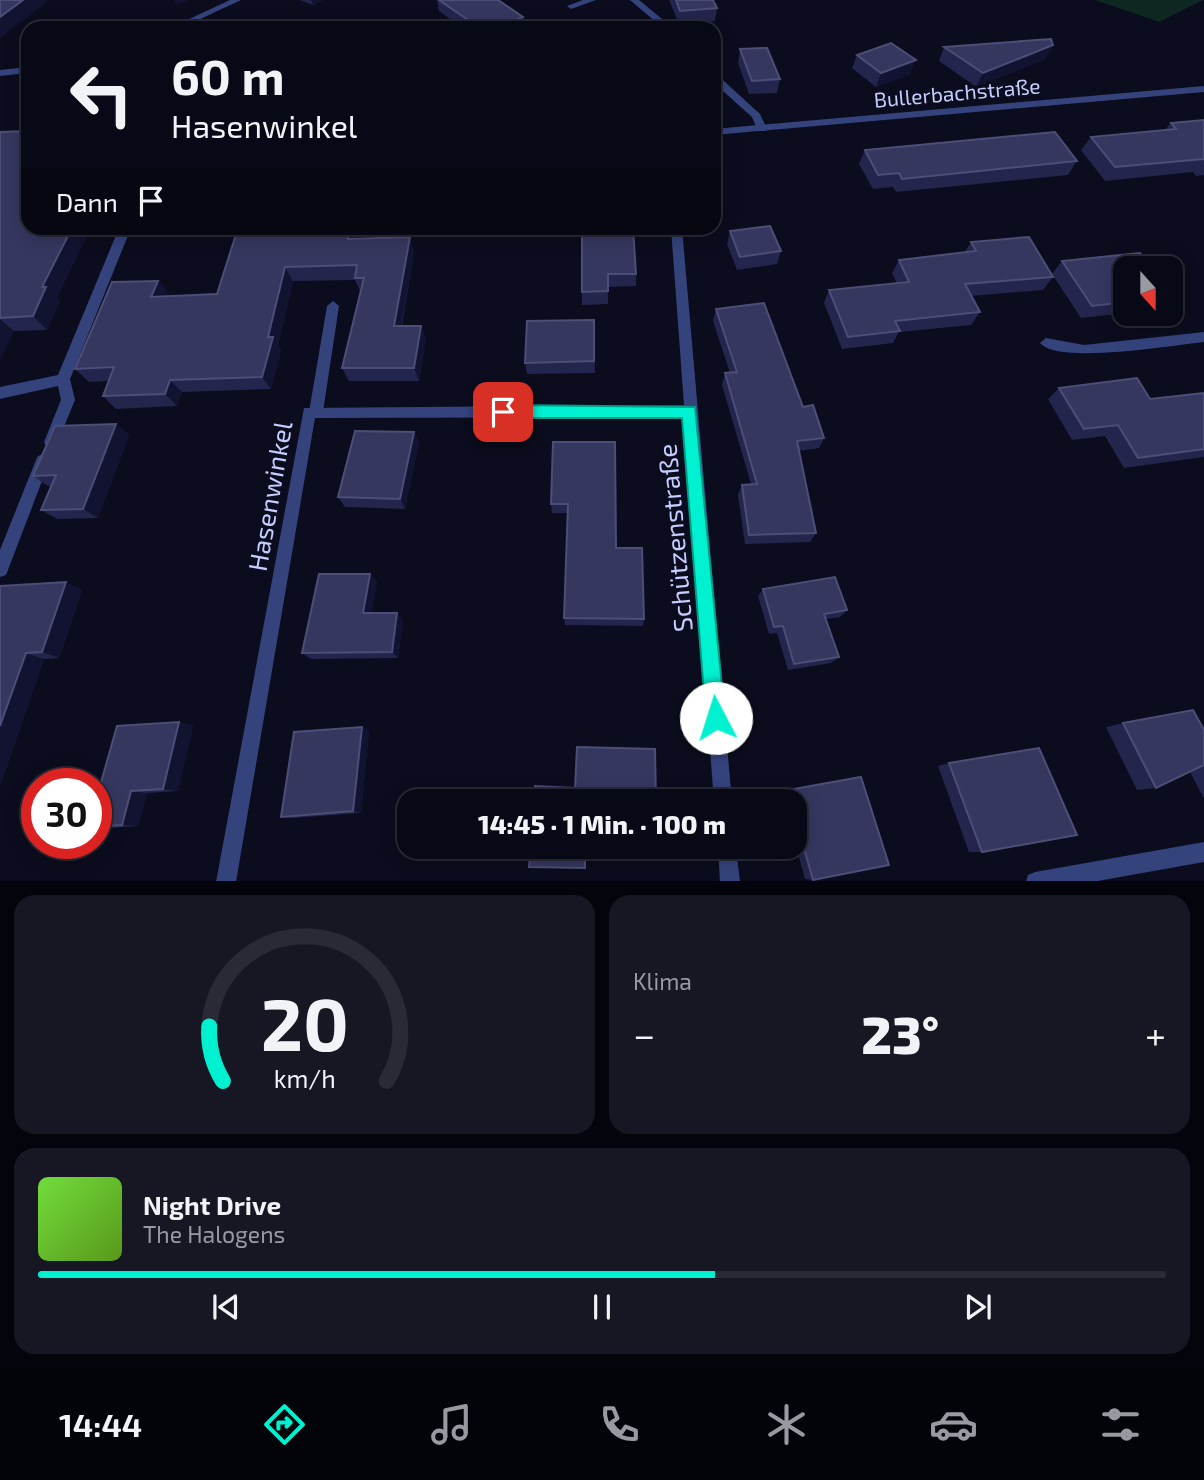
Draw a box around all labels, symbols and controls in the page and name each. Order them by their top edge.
text: 60 m [171,46,285,105]
icon: left [56,49,147,140]
street label: Bullerbachstraße [873,72,1041,112]
text: Hasenwinkel [171,106,357,144]
icon: arrive [132,182,170,220]
text: Dann [56,186,118,217]
north arrow [1113,256,1183,326]
map controls [1113,256,1183,326]
pin [473,382,533,442]
icon: arrive [484,393,522,431]
street label: Hasenwinkel [241,418,297,573]
street label: Schützenstraße [650,443,698,633]
position arrow [679,681,753,755]
speed limit sign: 30 [21,768,112,859]
text: 14:45 · 1 Min. · 100 m [478,808,726,839]
text: Klima [633,967,692,995]
text: 20 [260,978,349,1066]
text: 23° [861,1002,939,1064]
text: − [633,1011,655,1057]
text: + [1145,1011,1166,1057]
text: km/h [273,1062,336,1092]
text: Night Drive [143,1189,281,1220]
text: The Halogens [143,1220,285,1248]
icon: previous [207,1288,245,1326]
icon: pause [583,1288,621,1326]
icon: next [959,1288,997,1326]
icon: directions [260,1400,309,1449]
icon: music [427,1400,476,1449]
icon: phone [595,1400,644,1449]
icon: climate [762,1400,811,1449]
icon: car [929,1400,978,1449]
icon: filters [1096,1400,1145,1449]
text: 14:44 [59,1405,142,1443]

